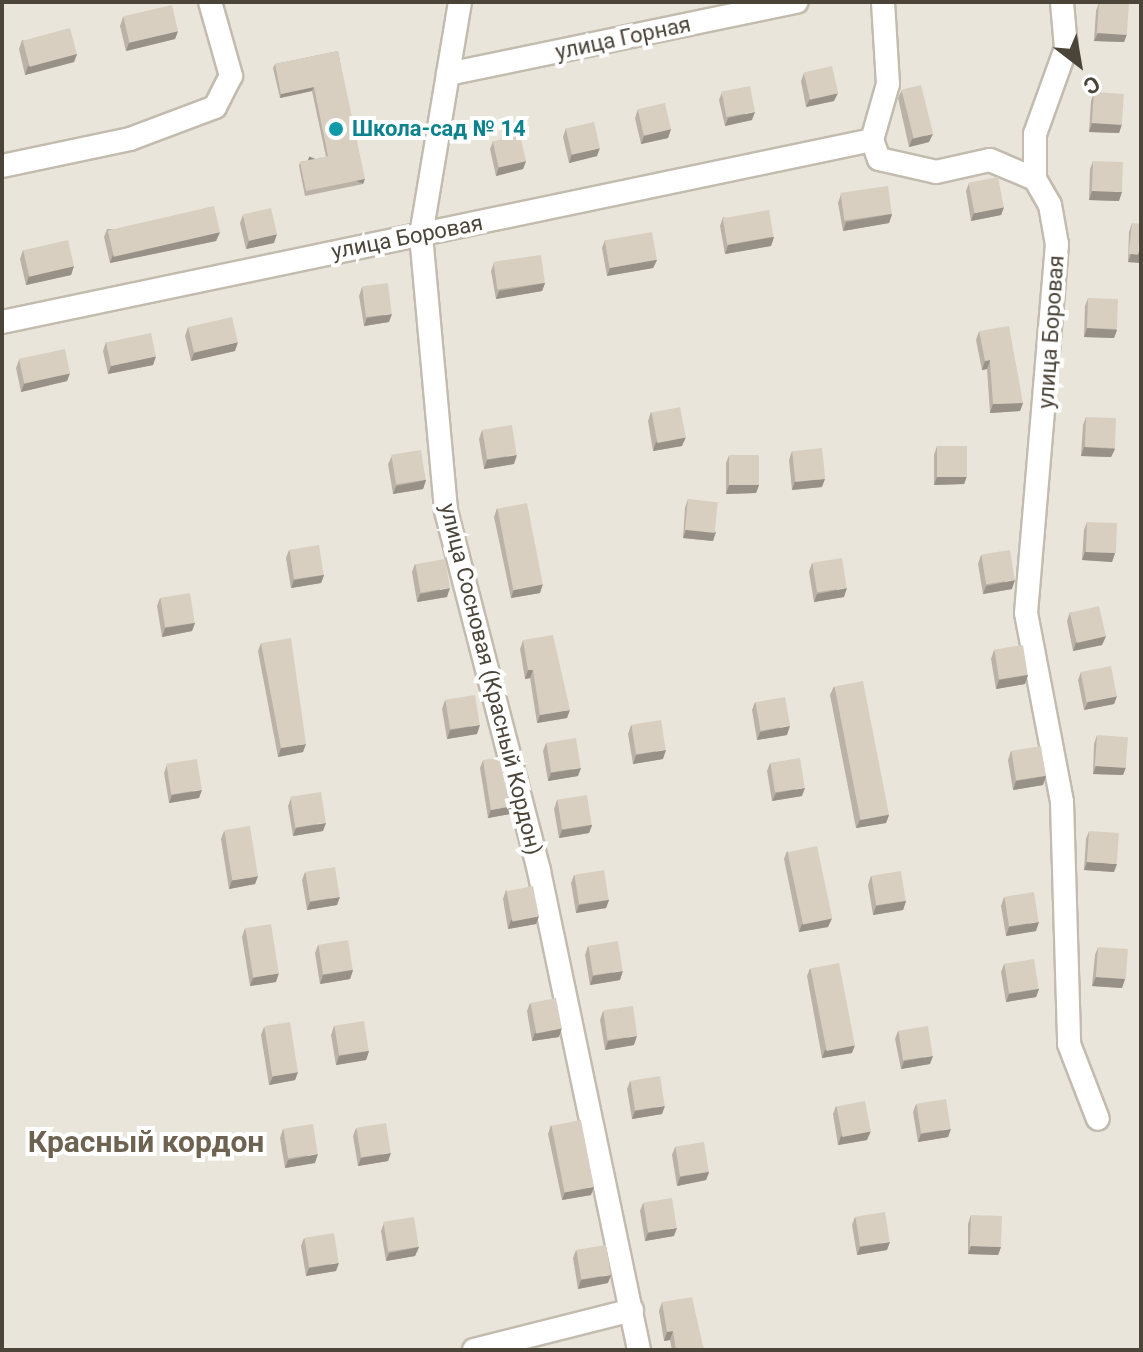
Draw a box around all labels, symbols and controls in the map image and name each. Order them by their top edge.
street label: улица Горная [553,11,693,65]
north arrow [1039,24,1119,104]
text: С [1079,71,1104,99]
place label: Школа-сад № 14 [352,116,526,142]
marker: Школа-сад № 14 [327,120,345,138]
street label: улица Боровая [329,209,485,265]
street label: улица Боровая [1032,254,1070,410]
street label: улица Сосновая (Красный Кордон) [434,500,548,858]
district label: Красный кордон [28,1124,264,1160]

